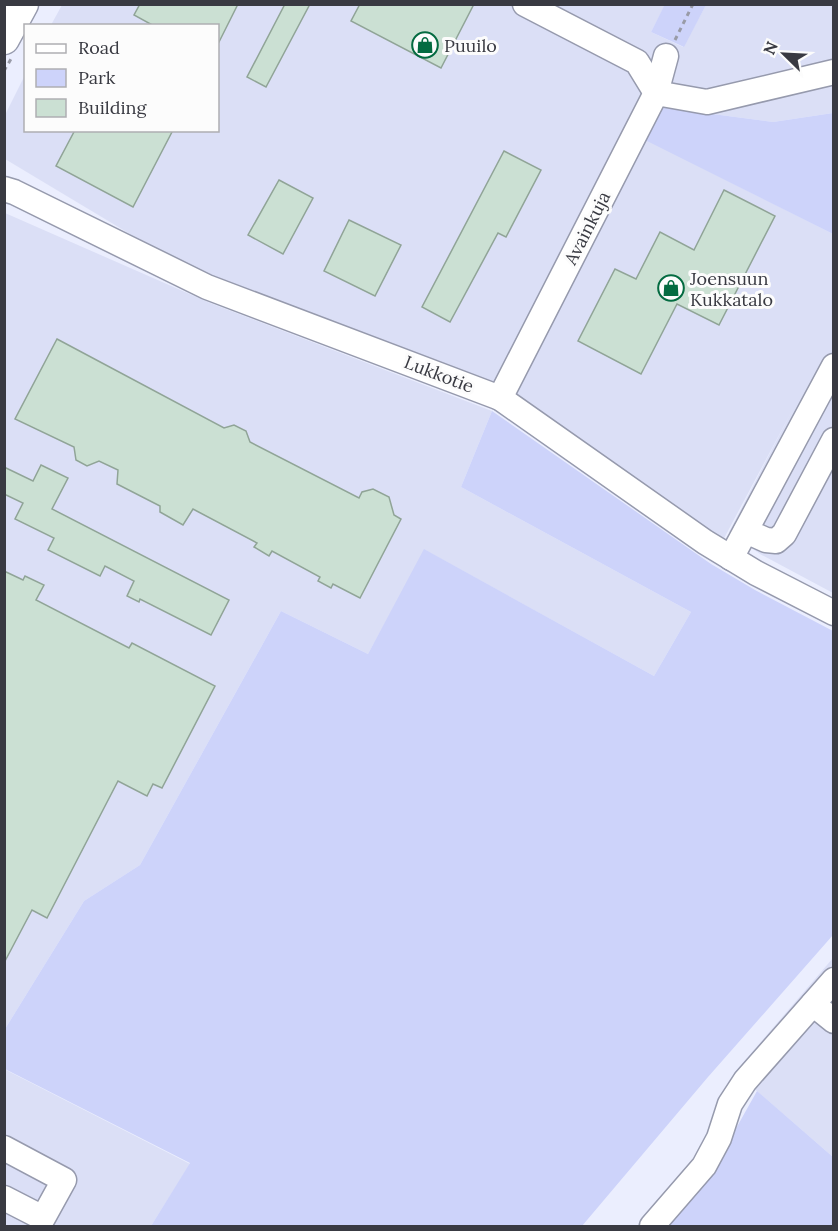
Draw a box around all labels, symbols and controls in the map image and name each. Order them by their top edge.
legend [24,24,219,132]
north arrow [754,24,814,84]
shop icon: Puuilo [410,30,440,60]
place label: Puuilo [444,34,497,57]
text: Road [78,36,120,59]
text: N [759,38,782,58]
text: Park [78,66,116,89]
text: Building [78,96,148,119]
street label: Avainkuja [558,187,615,270]
place label: Joensuun Kukkatalo [689,267,773,311]
shop icon: Joensuun Kukkatalo [656,273,686,303]
street label: Lukkotie [401,350,477,398]

